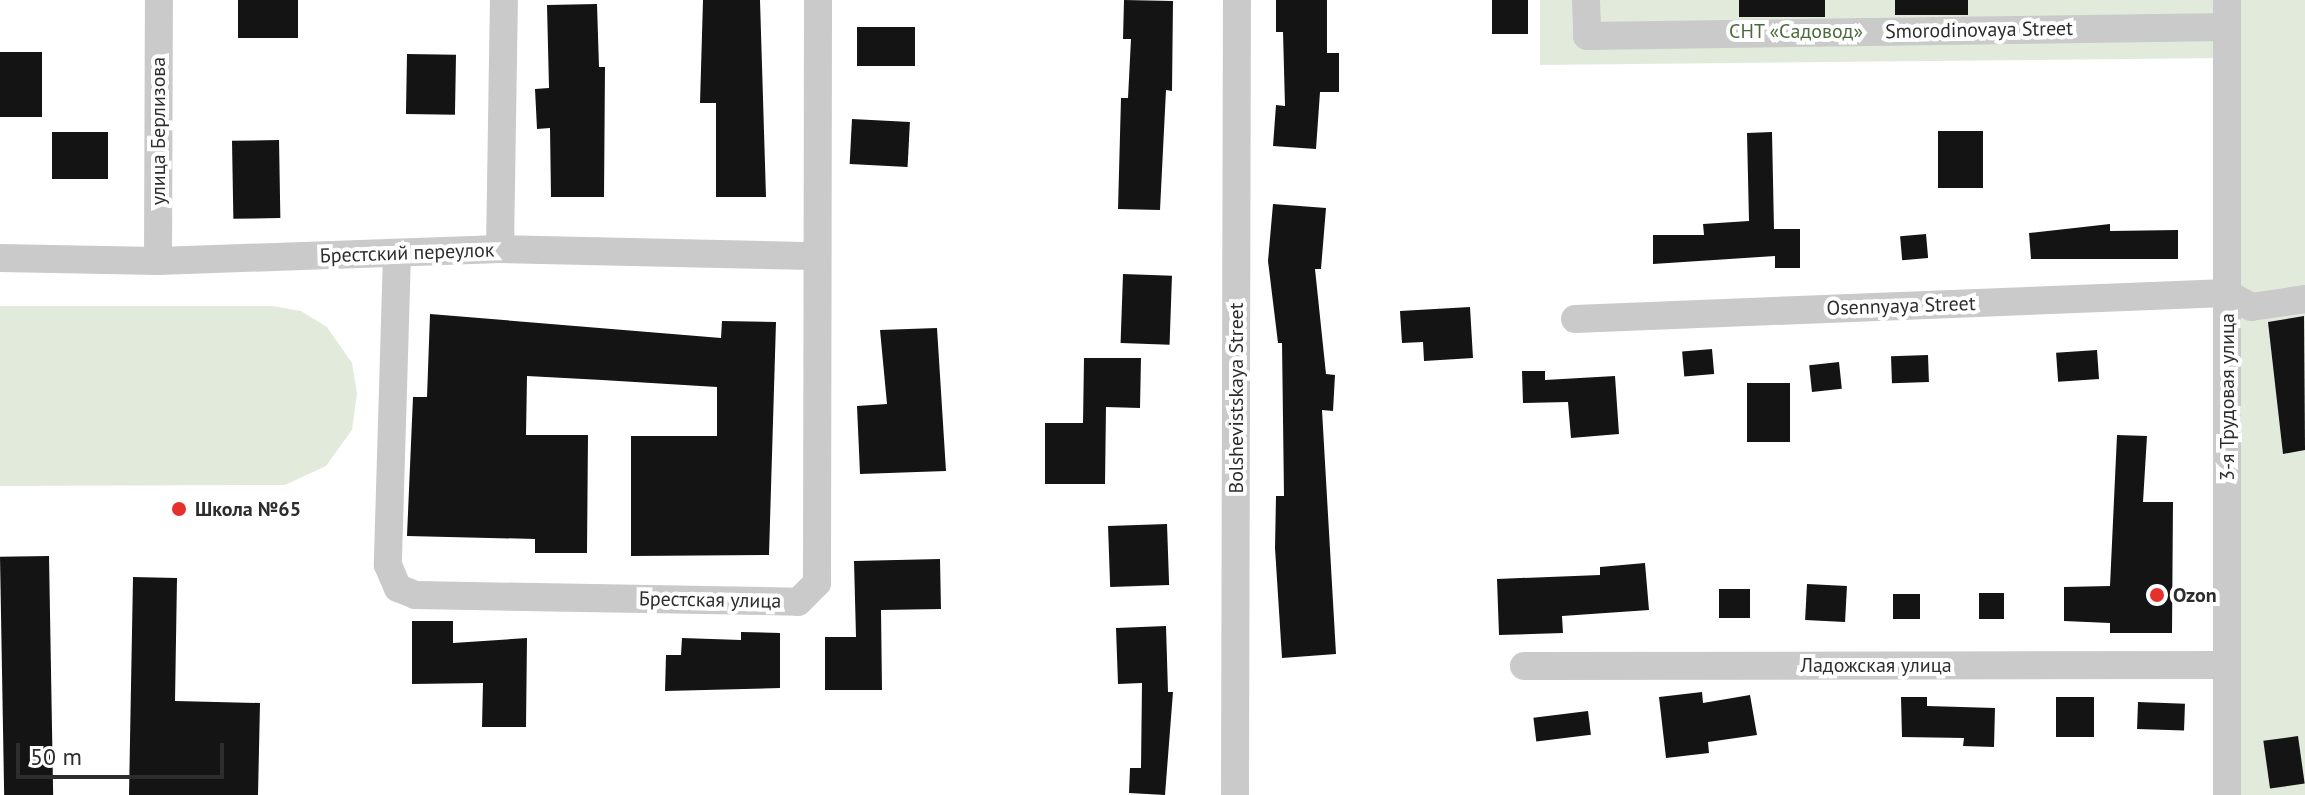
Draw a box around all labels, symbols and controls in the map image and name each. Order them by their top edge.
street label: Smorodinovaya Street [1885,16,2073,44]
park label: СНТ «Садовод» [1729,19,1863,43]
street label: улица Берлизова [146,57,170,205]
street label: Брестский переулок [319,238,495,268]
street label: Osennyaya Street [1826,291,1976,321]
street label: Bolshevistskaya Street [1224,302,1248,494]
street label: 3-я Трудовая улица [2215,313,2239,481]
place label: Школа №65 [195,497,301,521]
marker: Школа №65 [170,500,188,518]
place label: Ozon [2173,583,2217,607]
marker: Ozon [2148,586,2166,604]
street label: Брестская улица [639,587,781,613]
street label: Ладожская улица [1800,653,1952,677]
scale bar [20,727,228,777]
text: 50 m [30,741,82,772]

